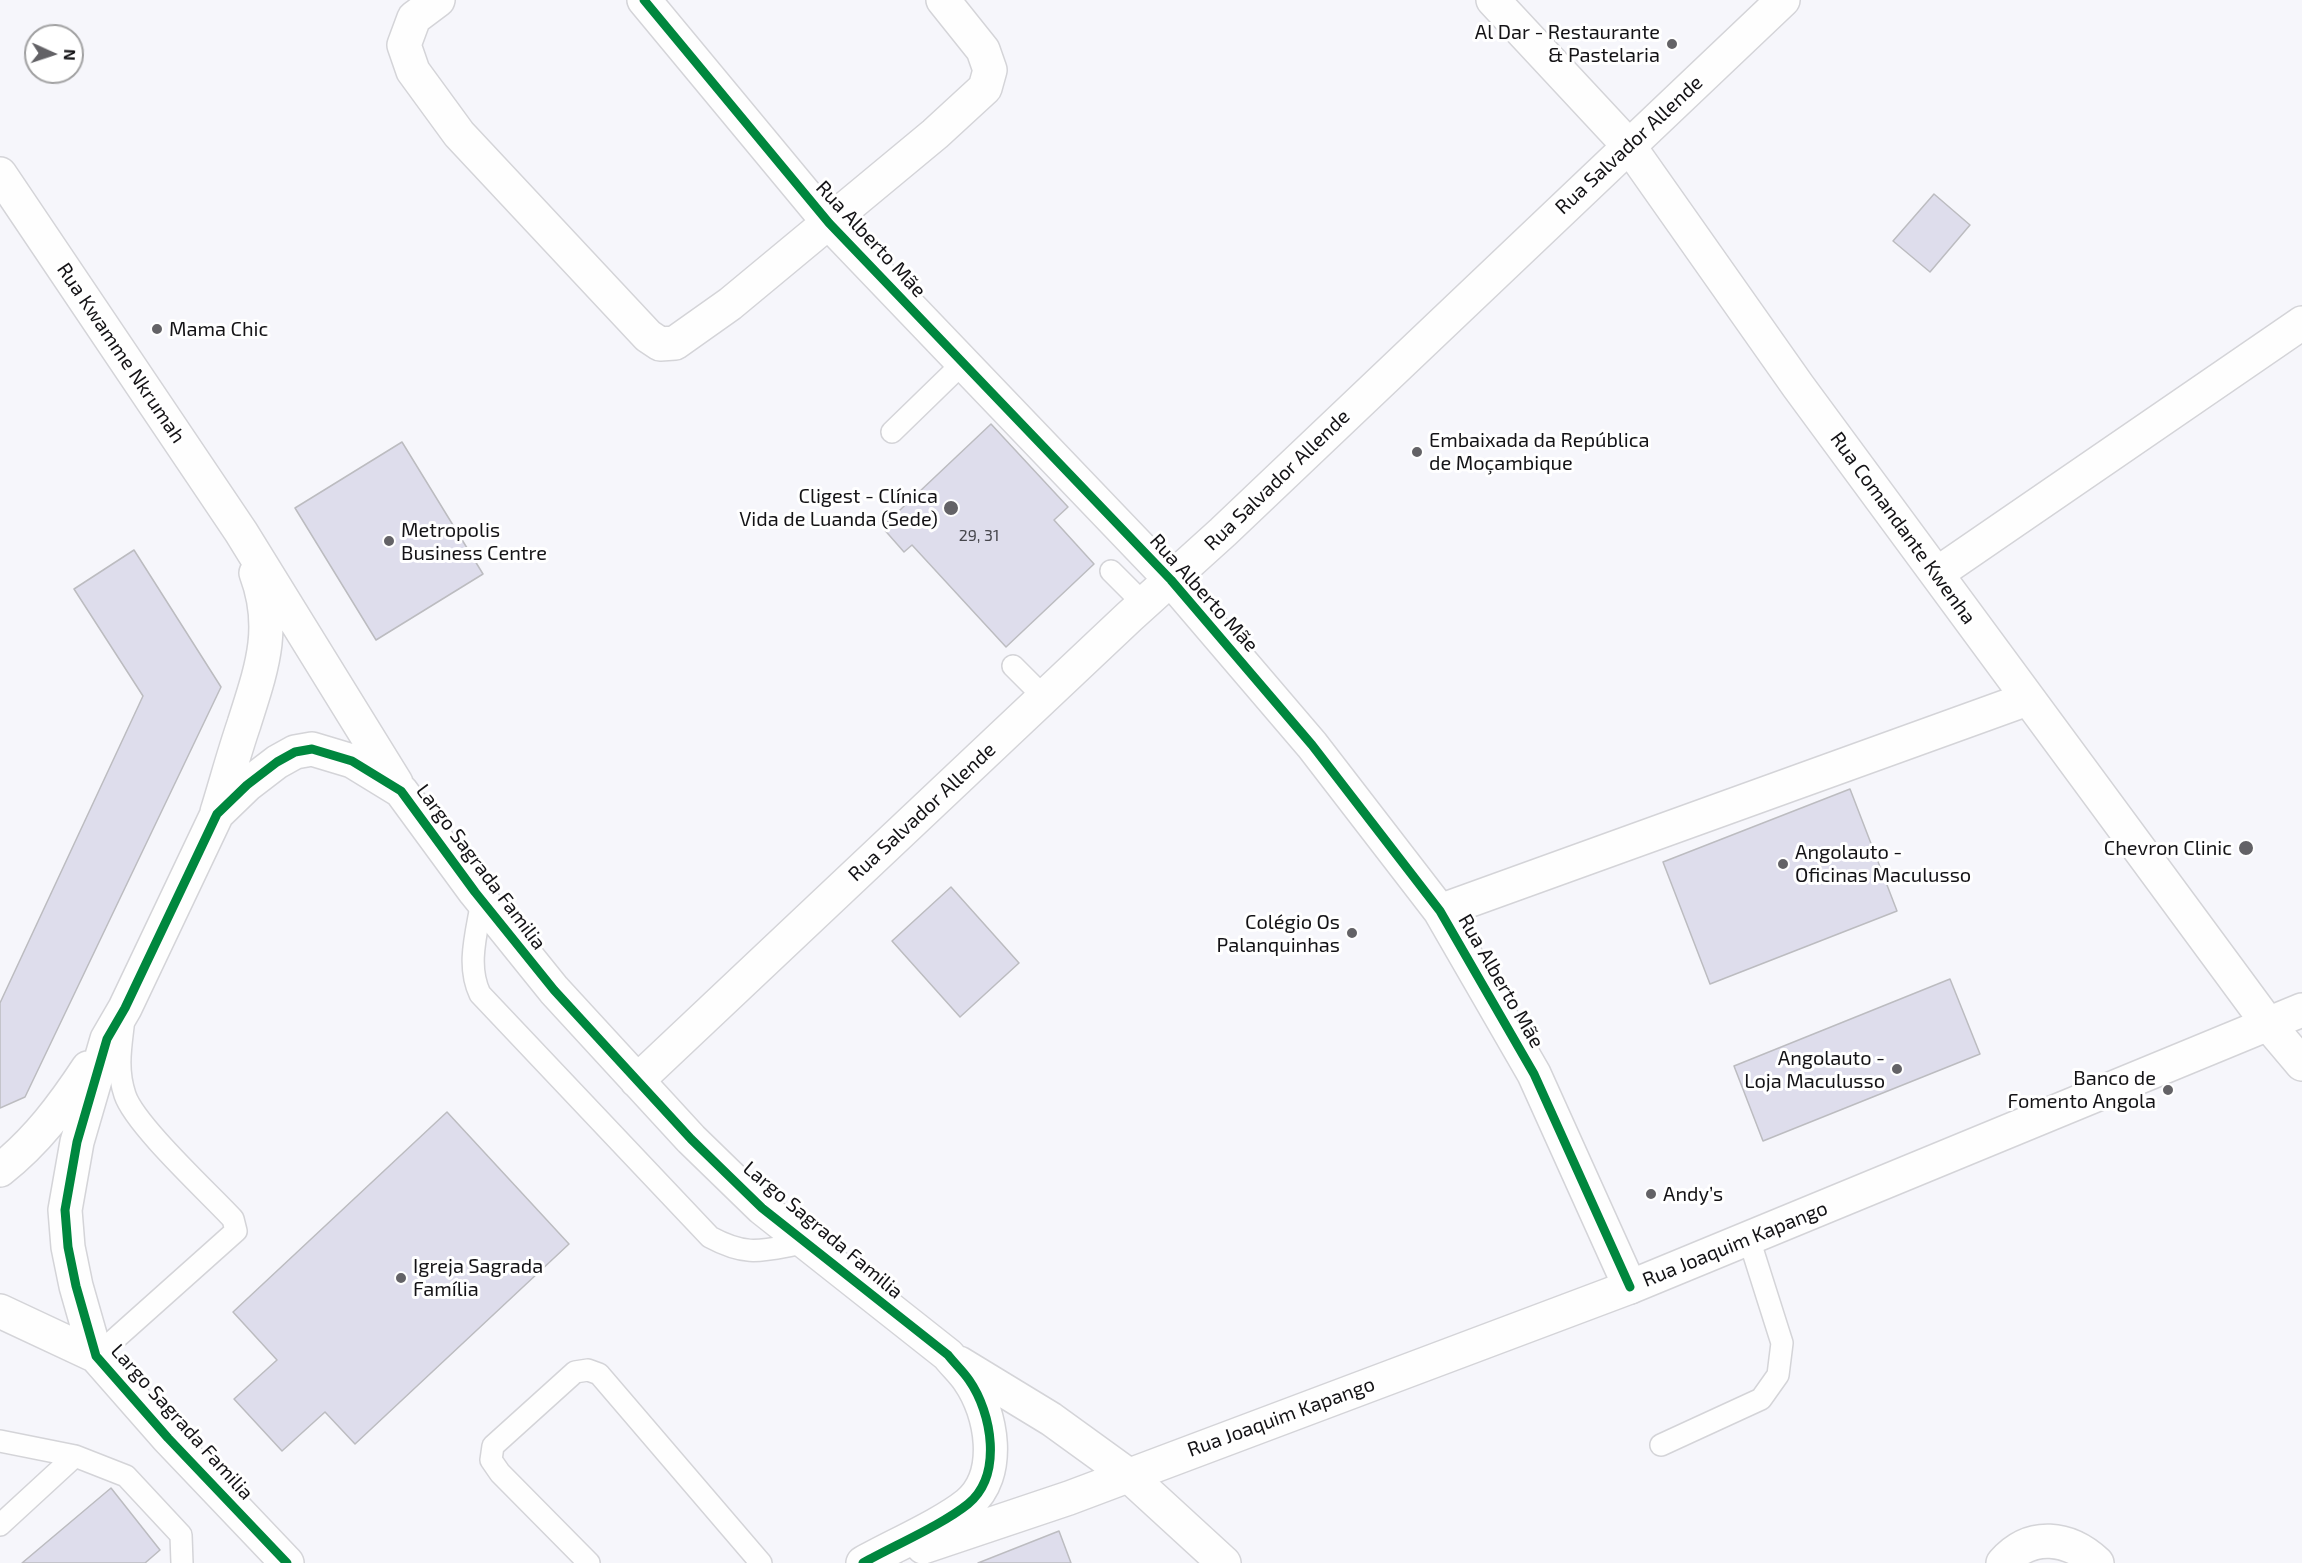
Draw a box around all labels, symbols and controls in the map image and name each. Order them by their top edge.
place label: Al Dar - Restaurante & Pastelaria [1475,20,1660,67]
north arrow [24,24,84,84]
marker: Al Dar - Restaurante & Pastelaria [1665,37,1679,51]
text: N [61,49,80,61]
street label: Rua Salvador Allende [1550,71,1708,219]
street label: Rua Alberto Mãe [811,176,931,302]
street label: Rua Kwamme Nkrumah [52,258,190,448]
place label: Mama Chic [169,317,268,341]
marker: Mama Chic [150,322,164,336]
street label: Rua Salvador Allende [1199,404,1355,556]
street label: Rua Comandante Kwenha [1825,427,1981,629]
place label: Embaixada da República de Moçambique [1429,428,1649,475]
marker: Embaixada da República de Moçambique [1410,445,1424,459]
place label: Cligest - Clínica Vida de Luanda (Sede) [739,484,938,531]
marker: Cligest - Clínica Vida de Luanda (Sede) [942,499,960,517]
place label: Metropolis Business Centre [401,518,547,565]
house number: 29, 31 [959,526,999,546]
street label: Rua Alberto Mãe [1145,529,1263,657]
marker: Metropolis Business Centre [382,534,396,548]
street label: Rua Salvador Allende [843,738,1001,886]
street label: Largo Sagrada Familia [411,780,551,954]
place label: Chevron Clinic [2104,836,2232,860]
marker: Chevron Clinic [2237,839,2255,857]
place label: Angolauto - Oficinas Maculusso [1795,840,1971,887]
marker: Angolauto - Oficinas Maculusso [1776,857,1790,871]
place label: Colégio Os Palanquinhas [1217,910,1340,957]
street label: Rua Alberto Mãe [1453,910,1549,1052]
marker: Colégio Os Palanquinhas [1345,926,1359,940]
place label: Angolauto - Loja Maculusso [1744,1046,1885,1093]
marker: Angolauto - Loja Maculusso [1890,1062,1904,1076]
place label: Banco de Fomento Angola [2007,1066,2156,1113]
marker: Banco de Fomento Angola [2161,1083,2175,1097]
street label: Largo Sagrada Familia [738,1156,908,1304]
place label: Andy’s [1663,1182,1723,1206]
marker: Andy’s [1644,1187,1658,1201]
street label: Rua Joaquim Kapango [1639,1196,1831,1292]
place label: Igreja Sagrada Família [413,1254,543,1301]
marker: Igreja Sagrada Família [394,1271,408,1285]
street label: Largo Sagrada Familia [106,1339,258,1505]
street label: Rua Joaquim Kapango [1184,1372,1378,1462]

